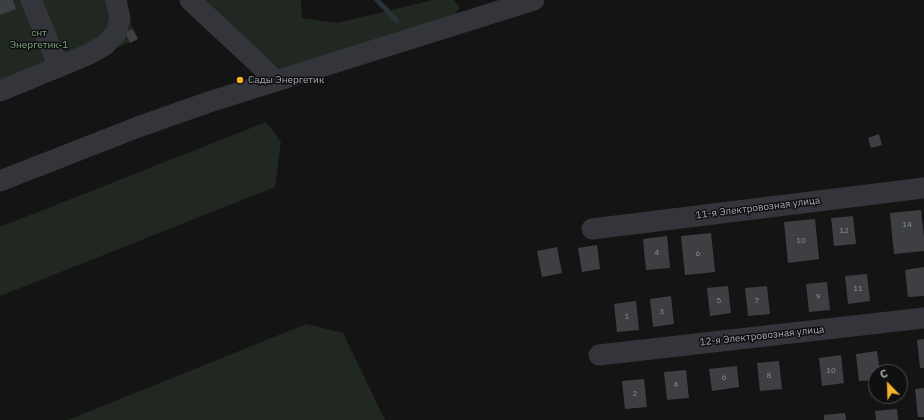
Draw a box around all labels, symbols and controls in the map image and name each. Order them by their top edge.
park label: снт Энергетик-1 [10,27,68,50]
place label: Сады Энергетик [248,74,324,86]
marker: Сады Энергетик [235,75,245,85]
street label: 11-я Электровозная улица [695,194,821,222]
house number: 14 [902,220,912,230]
house number: 12 [839,226,849,236]
house number: 10 [796,236,806,246]
house number: 4 [655,248,659,258]
house number: 6 [696,249,700,259]
house number: 11 [853,284,863,294]
house number: 9 [816,292,820,302]
house number: 5 [717,296,721,306]
house number: 7 [755,296,759,306]
house number: 3 [660,307,664,317]
house number: 1 [625,312,629,322]
street label: 12-я Электровозная улица [699,323,825,349]
north arrow [868,364,908,404]
house number: 10 [826,366,836,376]
text: С [878,366,890,382]
house number: 8 [767,371,771,381]
house number: 6 [722,373,726,383]
house number: 4 [674,380,678,390]
house number: 2 [633,389,637,399]

